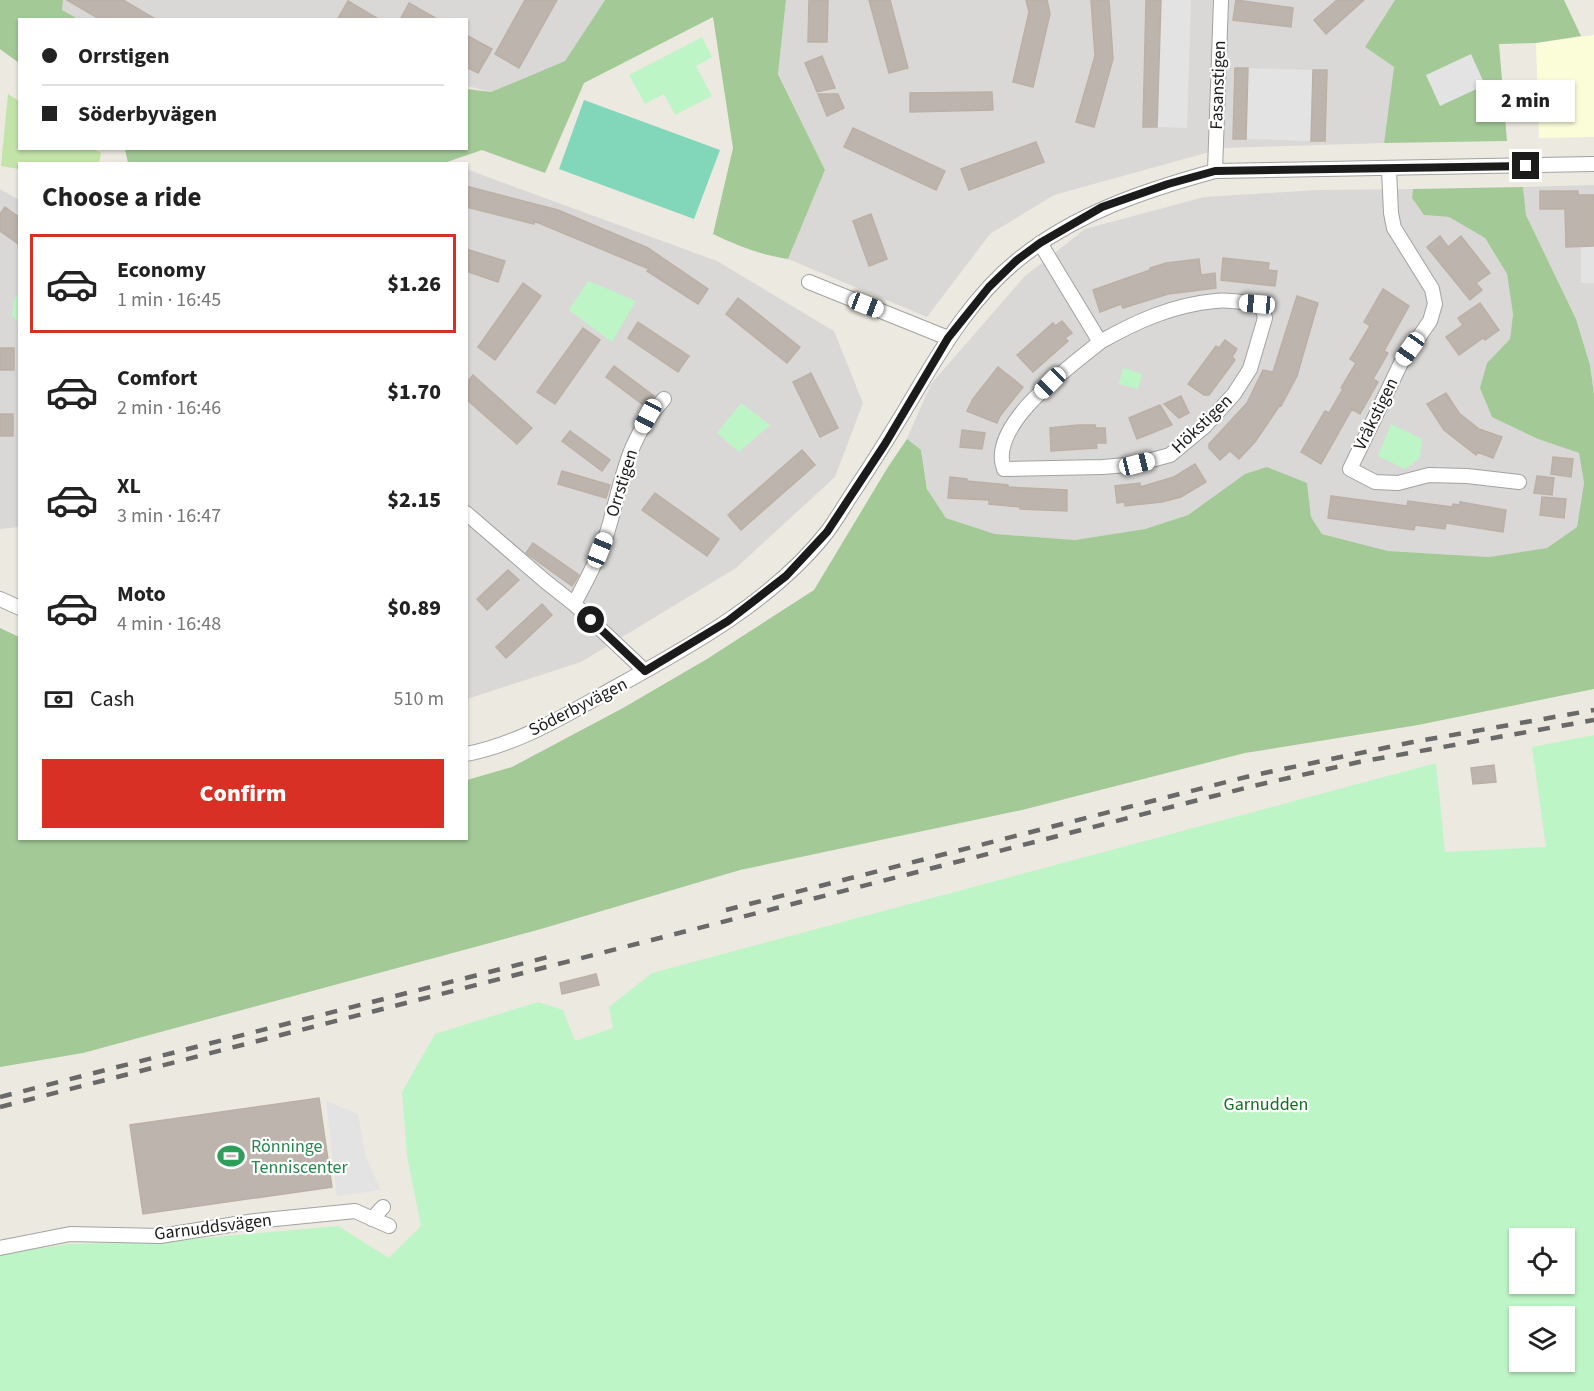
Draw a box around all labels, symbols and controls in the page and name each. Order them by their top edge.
text: Orrstigen [78,40,170,72]
street label: Fasanstigen [1204,40,1232,130]
callout: 2 min [1476,79,1576,121]
text: 2 min [1501,87,1550,115]
text: Söderbyvägen [78,98,217,130]
route end [1512,152,1539,179]
text: Choose a ride [42,178,202,217]
text: Economy [117,254,206,286]
icon: car [45,257,99,311]
text: $1.26 [387,268,441,300]
text: 1 min · 16:45 [117,286,221,314]
car [846,290,886,320]
car [1238,293,1276,315]
car [1392,329,1428,369]
text: Comfort [117,362,198,394]
car [1031,364,1069,402]
icon: car [45,365,99,419]
street label: Vråkstigen [1348,373,1404,455]
text: $1.70 [387,376,441,408]
street label: Hökstigen [1166,389,1238,459]
text: 2 min · 16:46 [117,394,221,422]
car [632,396,664,436]
street label: Orrstigen [600,446,644,520]
car [1117,451,1157,477]
text: XL [117,470,141,502]
icon: car [45,473,99,527]
text: $2.15 [387,484,441,516]
text: 3 min · 16:47 [117,502,221,530]
car [585,530,615,570]
text: Moto [117,578,166,610]
icon: car [45,581,99,635]
text: $0.89 [387,592,441,624]
route start [577,606,604,633]
text: 4 min · 16:48 [117,610,221,638]
street label: Söderbyvägen [524,671,632,743]
icon: cash [42,683,75,716]
text: Cash [90,683,135,715]
text: 510 m [394,685,444,713]
button: Confirm [42,759,444,828]
park label: Garnudden [1224,1092,1308,1117]
place label: Rönninge Tenniscenter [251,1134,348,1180]
sports icon: Rönninge Tenniscenter [216,1141,246,1171]
street label: Garnuddsvägen [153,1207,273,1247]
map controls [1509,1228,1575,1372]
button: locate [1509,1228,1575,1294]
button: layers [1509,1306,1575,1372]

